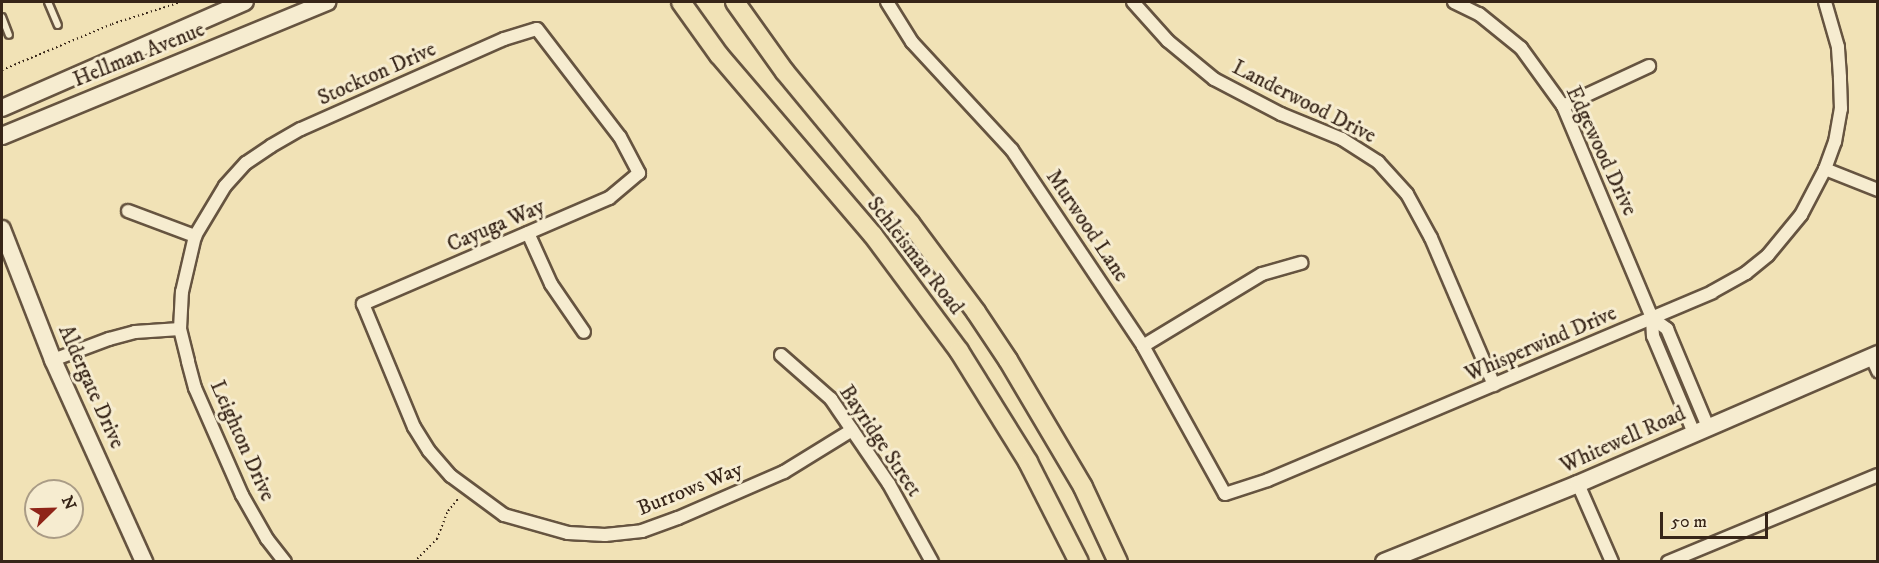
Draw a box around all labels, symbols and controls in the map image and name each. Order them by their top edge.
street label: Hellman Avenue [70,17,208,93]
street label: Stockton Drive [314,37,440,111]
street label: Landerwood Drive [1228,55,1380,149]
street label: Edgewood Drive [1560,82,1642,220]
street label: Murwood Lane [1040,165,1134,287]
street label: Schleisman Road [861,192,969,320]
street label: Cayuga Way [444,194,548,258]
street label: Whisperwind Drive [1462,301,1620,387]
street label: Aldergate Drive [53,321,129,453]
street label: Leighton Drive [204,377,280,505]
street label: Bayridge Street [834,381,926,501]
street label: Whitewell Road [1557,401,1689,479]
street label: Burrows Way [634,457,746,521]
north arrow [24,479,84,539]
text: N [57,493,80,513]
scale bar [1663,500,1771,538]
text: 50 m [1671,511,1707,533]

